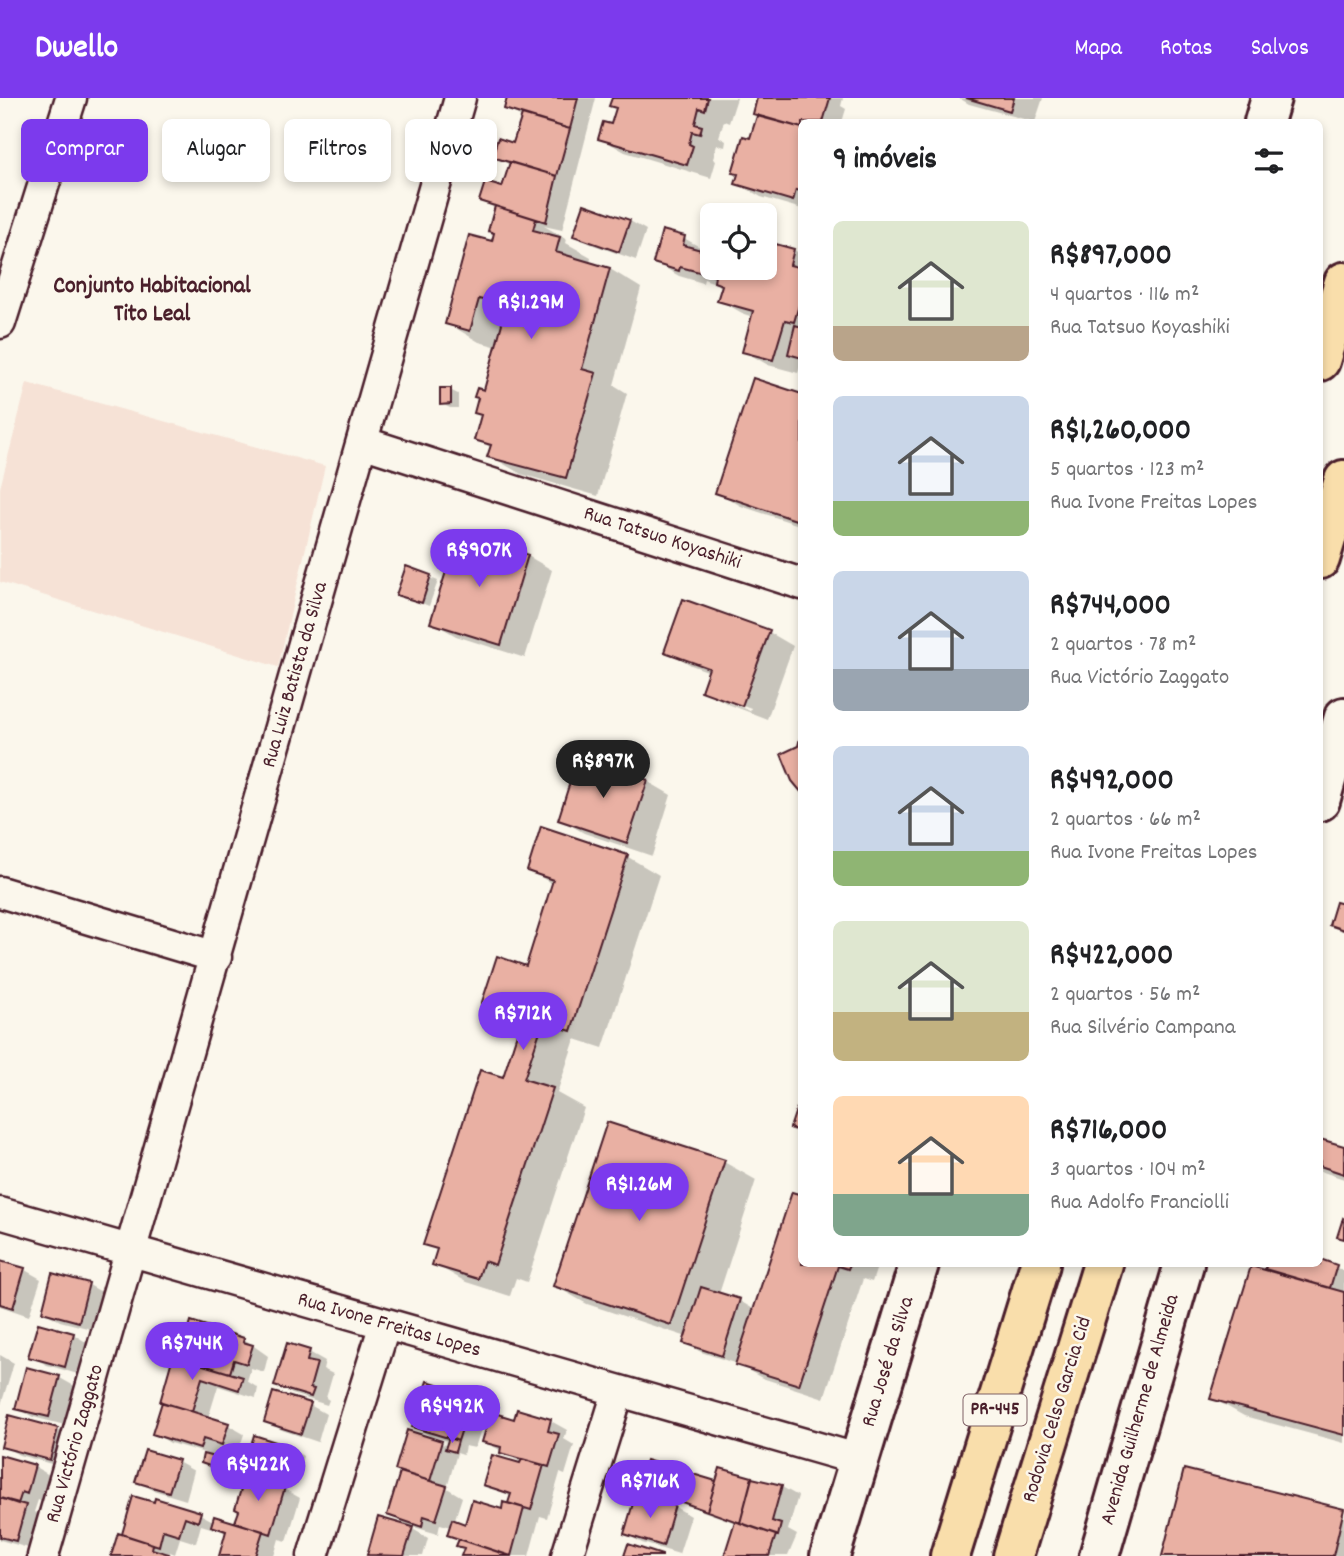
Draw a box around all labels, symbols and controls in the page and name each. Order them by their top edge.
text: Dwello [35,26,118,73]
text: Mapa [1074,32,1122,66]
text: Rotas [1160,32,1213,66]
text: Salvos [1251,32,1309,66]
chip: Comprar [21,119,148,182]
chip: Alugar [162,119,270,182]
chip: Filtros [284,119,391,182]
chip: Novo [405,119,497,182]
text: 9 imóveis [833,140,937,183]
icon: filters [1250,142,1288,180]
map controls [700,203,777,280]
button: locate [700,203,777,280]
text: R$897,000 [1050,236,1172,279]
icon: home [889,249,973,333]
district label: Conjunto Habitacional Tito Leal [53,270,251,332]
text: 4 quartos · 116 m² [1050,279,1199,312]
pin: R$1.29M [466,282,596,341]
text: R$1.29M [498,287,564,320]
text: Rua Tatsuo Koyashiki [1050,312,1230,345]
text: R$1,260,000 [1050,411,1191,454]
icon: home [889,424,973,508]
text: 5 quartos · 123 m² [1050,454,1204,487]
text: Rua Ivone Freitas Lopes [1050,487,1258,520]
street label: Rua Tatsuo Koyashiki [579,499,745,579]
pin: R$907K [422,530,536,589]
text: R$907K [446,535,512,568]
street label: Rua Luiz Batista da Silva [255,577,337,771]
text: R$744,000 [1050,586,1171,629]
icon: home [889,599,973,683]
text: 2 quartos · 78 m² [1050,629,1196,662]
text: Rua Victório Zaggato [1050,662,1229,695]
pin: R$897K [546,740,660,800]
text: R$897K [572,746,634,779]
text: R$492,000 [1050,761,1174,804]
icon: home [889,774,973,858]
text: 2 quartos · 66 m² [1050,804,1201,837]
text: Rua Ivone Freitas Lopes [1050,837,1258,870]
text: R$422,000 [1050,936,1173,979]
icon: home [889,949,973,1033]
text: 2 quartos · 56 m² [1050,979,1200,1012]
pin: R$712K [466,992,580,1052]
text: R$712K [494,998,552,1031]
text: Rua Silvério Campana [1050,1012,1236,1045]
text: R$716,000 [1050,1111,1167,1154]
icon: home [889,1124,973,1208]
text: 3 quartos · 104 m² [1050,1154,1206,1187]
pin: R$1.26M [574,1164,704,1223]
text: R$1.26M [606,1169,672,1202]
text: Rua Adolfo Franciolli [1050,1187,1229,1220]
street label: Rua Ivone Freitas Lopes [294,1285,484,1367]
street label: Avenida Guilherme de Almeida [1094,1290,1189,1529]
street label: Rua José da Silva [855,1292,923,1431]
street label: Rodovia Celso Garcia Cid [1015,1313,1101,1507]
pin: R$744K [135,1322,249,1382]
text: R$744K [161,1328,223,1361]
street label: Rua Victório Zaggato [39,1361,113,1527]
pin: R$492K [395,1386,509,1445]
text: R$492K [420,1391,484,1424]
road number: PR-445 [964,1394,1026,1426]
pin: R$422K [201,1444,315,1503]
text: R$422K [226,1449,290,1482]
pin: R$716K [593,1460,707,1520]
text: R$716K [621,1466,679,1499]

